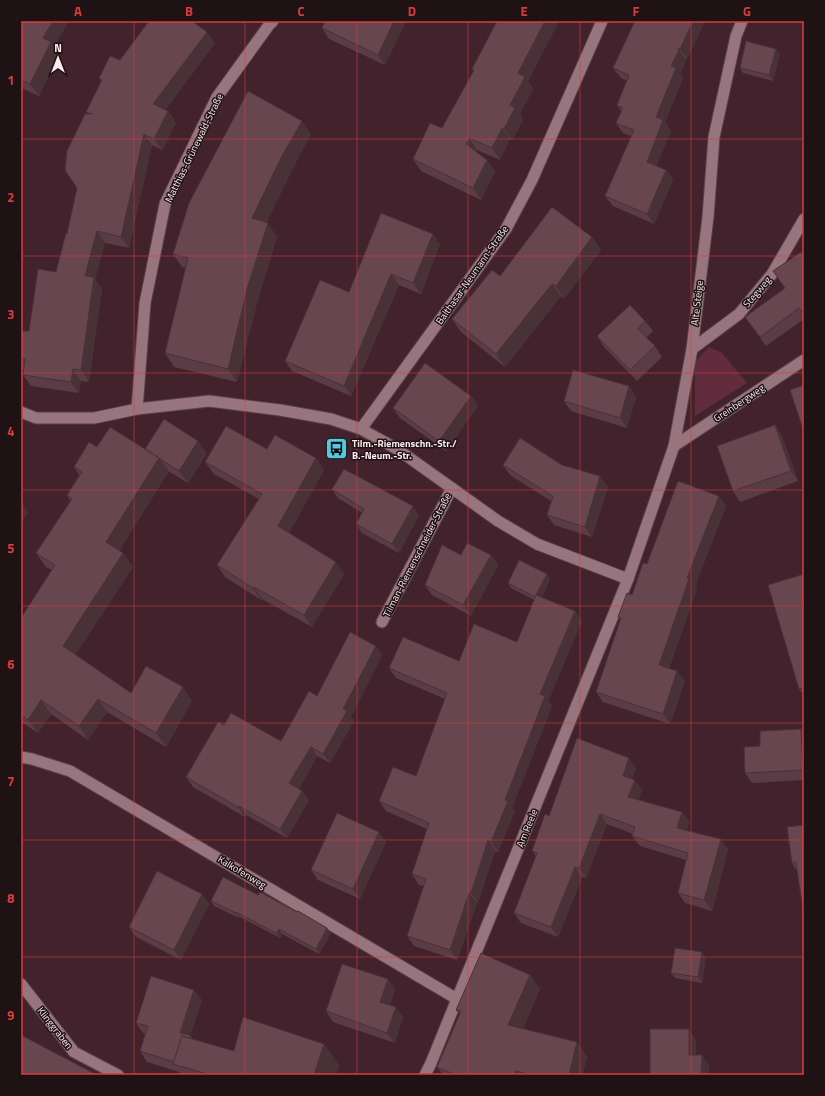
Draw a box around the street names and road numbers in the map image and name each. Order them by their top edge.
street label: Matthias-Grünewald-Straße [161,91,227,205]
street label: Balthasar-Neumann-Straße [432,222,512,328]
street label: Stegweg [739,273,775,311]
street label: Alte Steige [687,280,707,326]
street label: Greinbergweg [710,380,768,426]
street label: Tilman-Riemenschneider-Straße [379,490,455,620]
street label: Am Reele [513,807,541,849]
street label: Kalkofenweg [215,852,269,892]
street label: Klinggraben [34,1004,76,1052]

